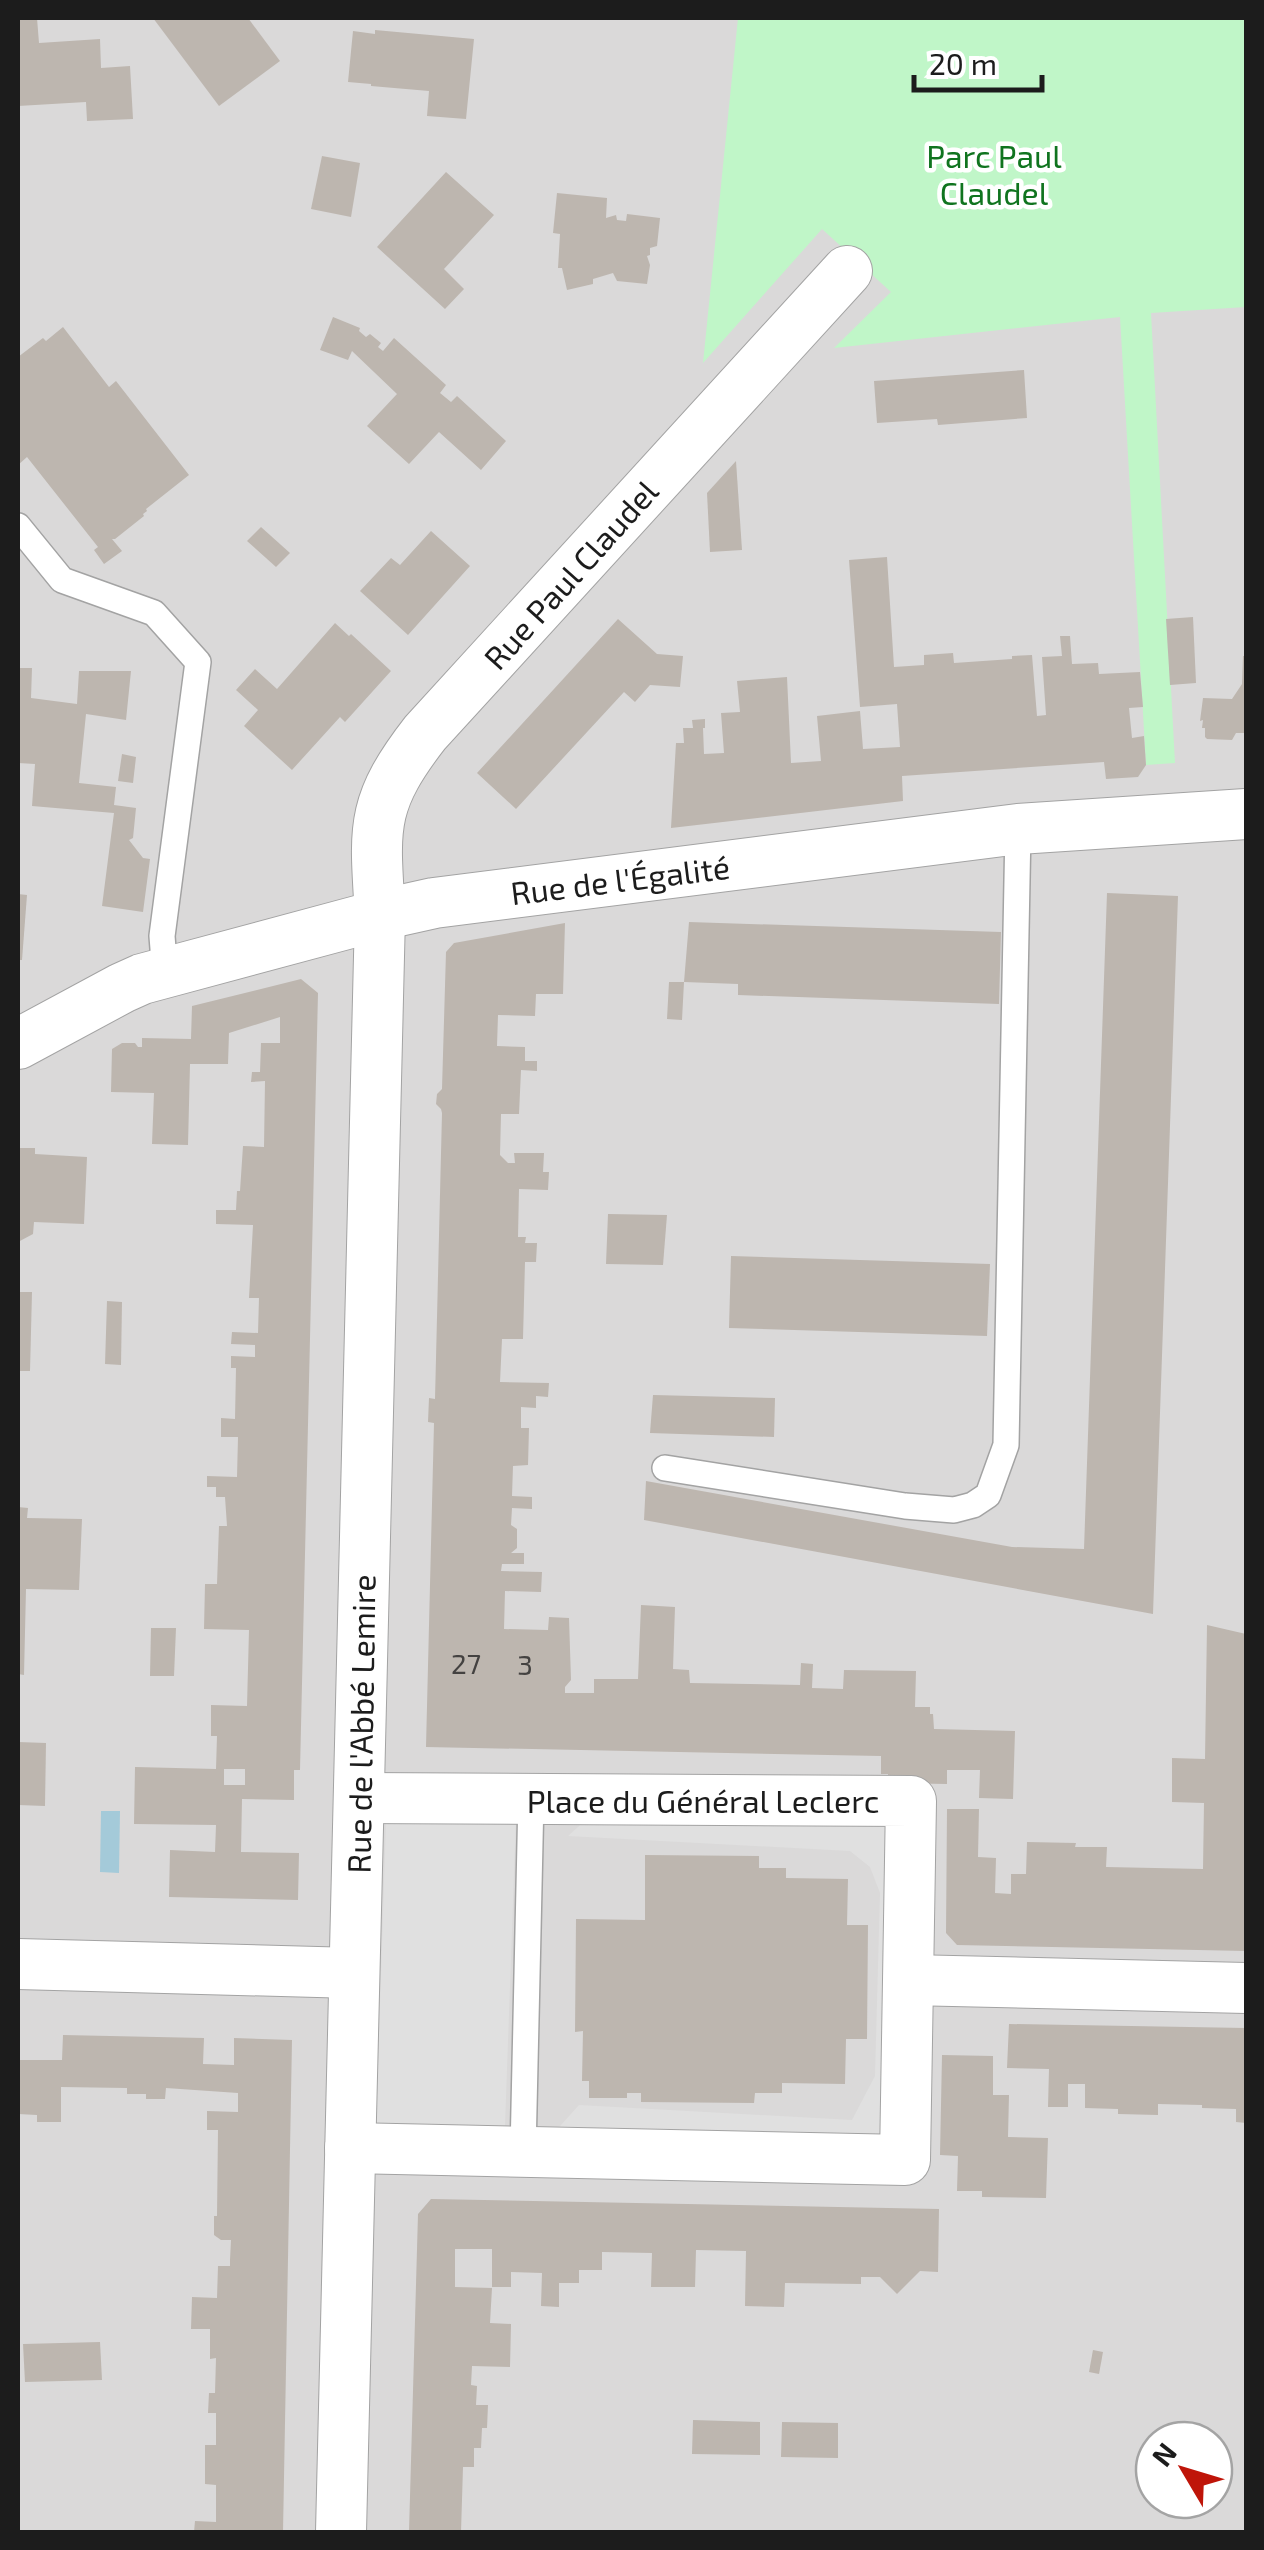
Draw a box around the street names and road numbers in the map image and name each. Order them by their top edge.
street label: Rue Paul Claudel [475,471,665,676]
street label: Rue de l'Égalité [508,847,732,911]
street label: Rue de l'Abbé Lemire [338,1574,382,1874]
street label: Place du Général Leclerc [527,1781,879,1819]

